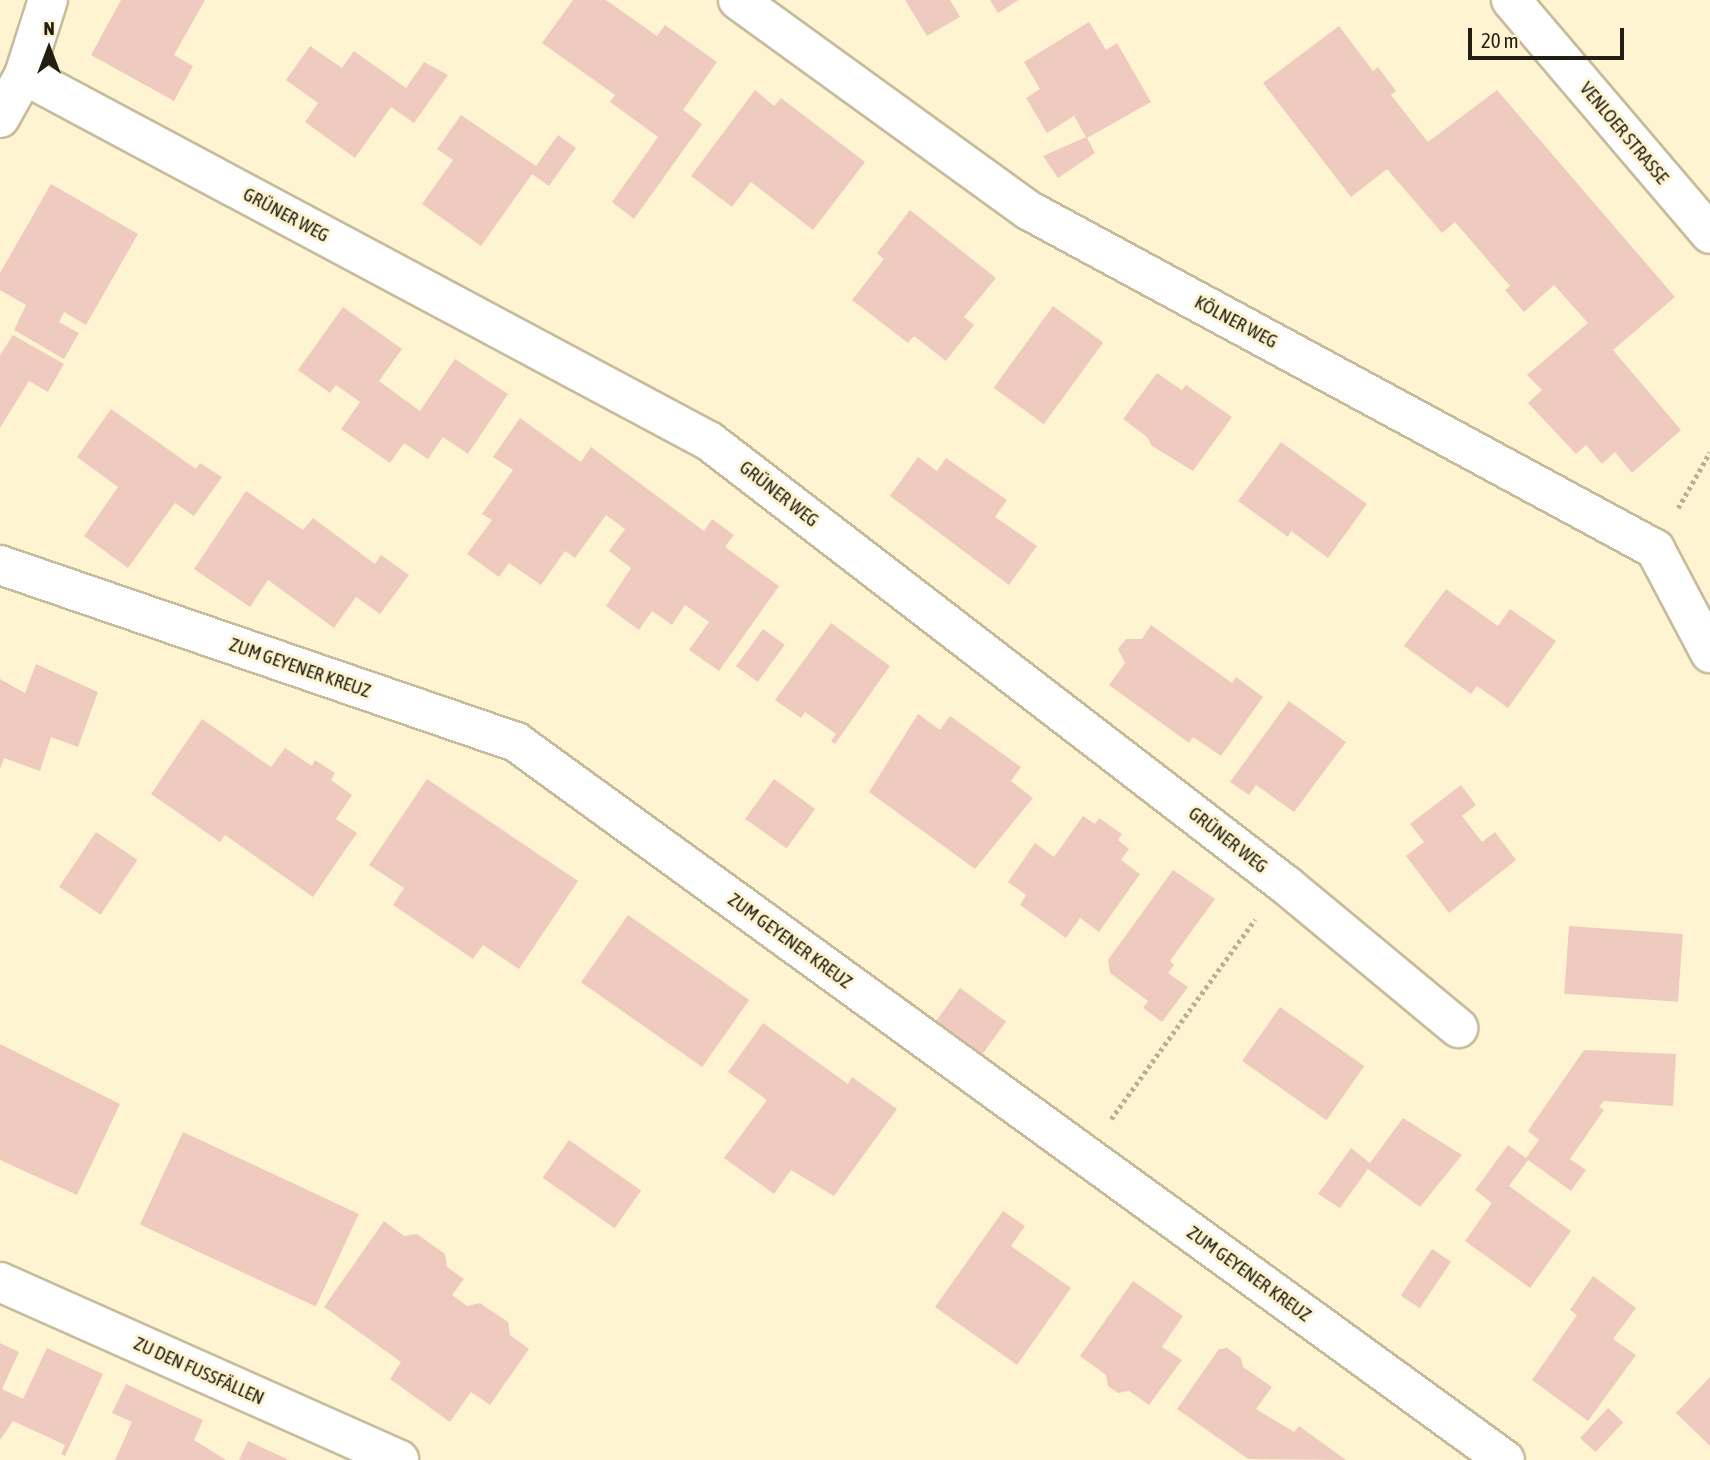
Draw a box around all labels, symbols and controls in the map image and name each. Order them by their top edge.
north arrow [14,14,84,84]
scale bar [1472,14,1628,58]
text: N [43,17,55,39]
text: 20 m [1481,28,1519,52]
street label: VENLOER STRASSE [1575,77,1673,189]
street label: GRÜNER WEG [239,183,333,247]
street label: KÖLNER WEG [1191,291,1281,353]
street label: GRÜNER WEG [735,456,823,532]
street label: ZUM GEYENER KREUZ [226,633,374,703]
street label: GRÜNER WEG [1184,802,1272,878]
street label: ZUM GEYENER KREUZ [723,888,857,994]
street label: ZUM GEYENER KREUZ [1182,1221,1316,1327]
street label: ZU DEN FUSSFÄLLEN [130,1332,268,1410]

